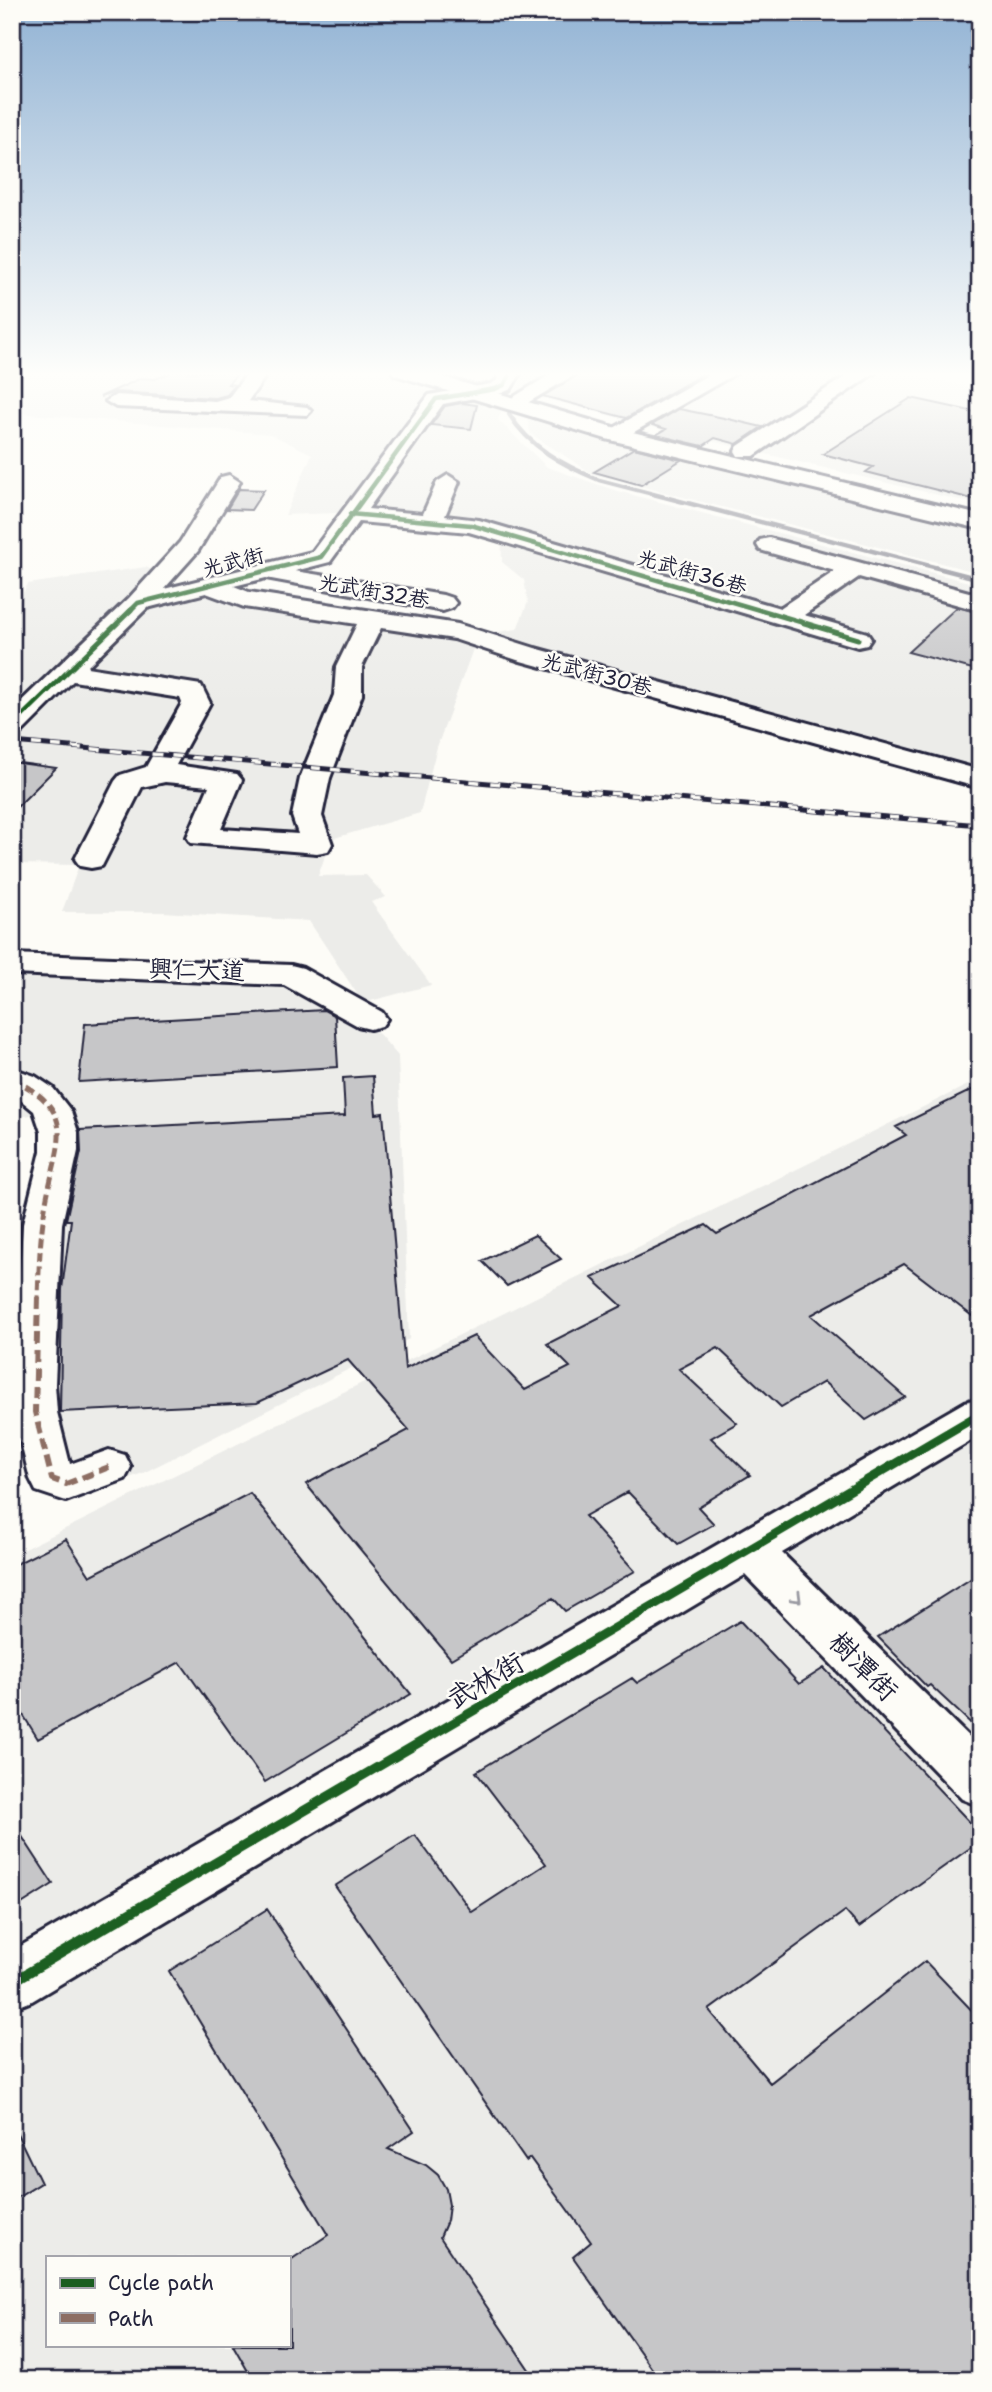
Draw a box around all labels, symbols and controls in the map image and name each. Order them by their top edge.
street label: 光武街 [199,541,267,583]
street label: 光武街36巷 [634,543,750,601]
street label: 光武街32巷 [316,567,432,615]
street label: 光武街30巷 [539,646,655,702]
street label: 興仁大道 [148,952,246,988]
one-way arrow [788,1589,801,1602]
street label: 樹潭街 [821,1623,907,1709]
street label: 武林街 [439,1643,531,1717]
legend [46,2256,290,2346]
text: Cycle path [108,2269,214,2297]
text: Path [108,2305,154,2333]

